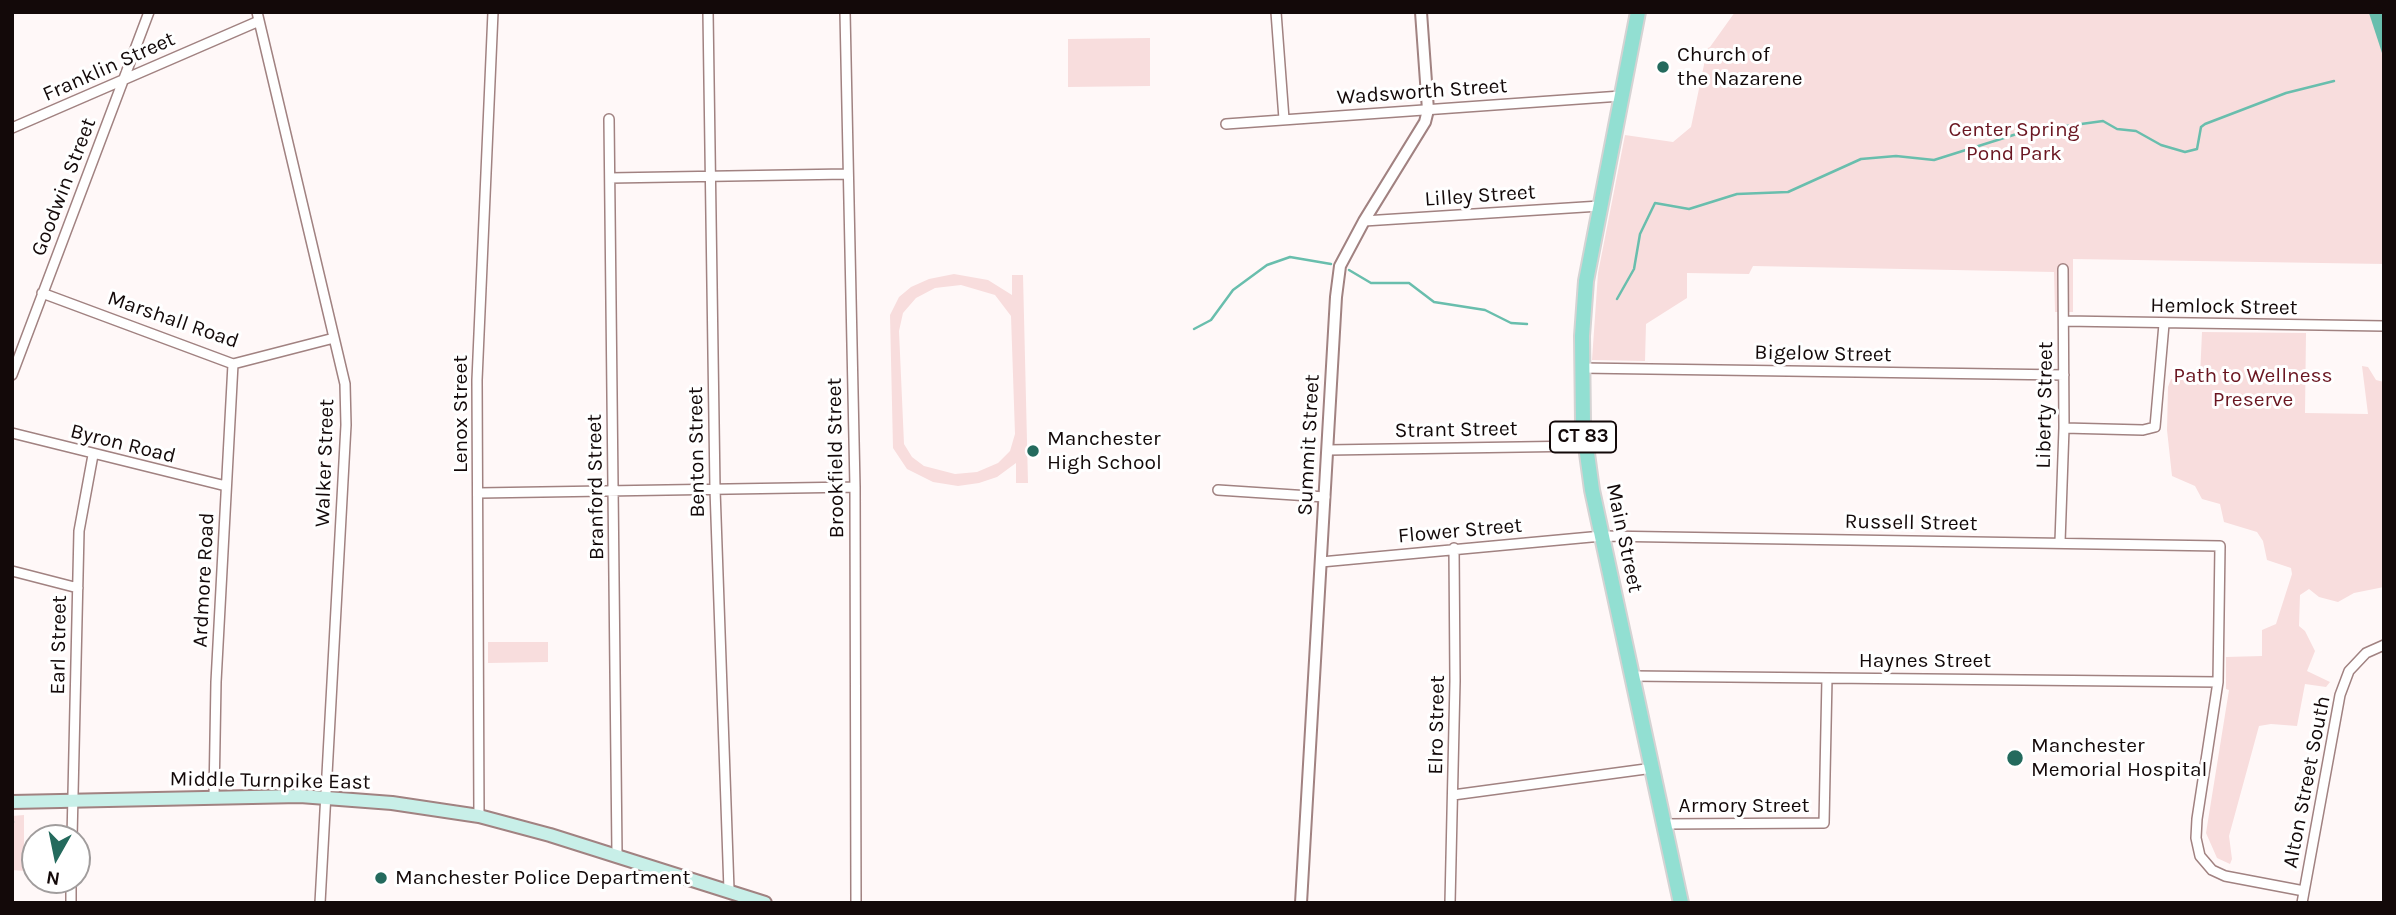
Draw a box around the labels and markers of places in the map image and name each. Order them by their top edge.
place label: Church of the Nazarene [1677,42,1803,92]
marker: Church of the Nazarene [1655,59,1671,75]
place label: Manchester High School [1047,426,1162,476]
marker: Manchester High School [1025,443,1041,459]
place label: Manchester Memorial Hospital [2031,733,2207,783]
marker: Manchester Memorial Hospital [2005,748,2025,768]
place label: Manchester Police Department [395,865,690,891]
marker: Manchester Police Department [373,870,389,886]

